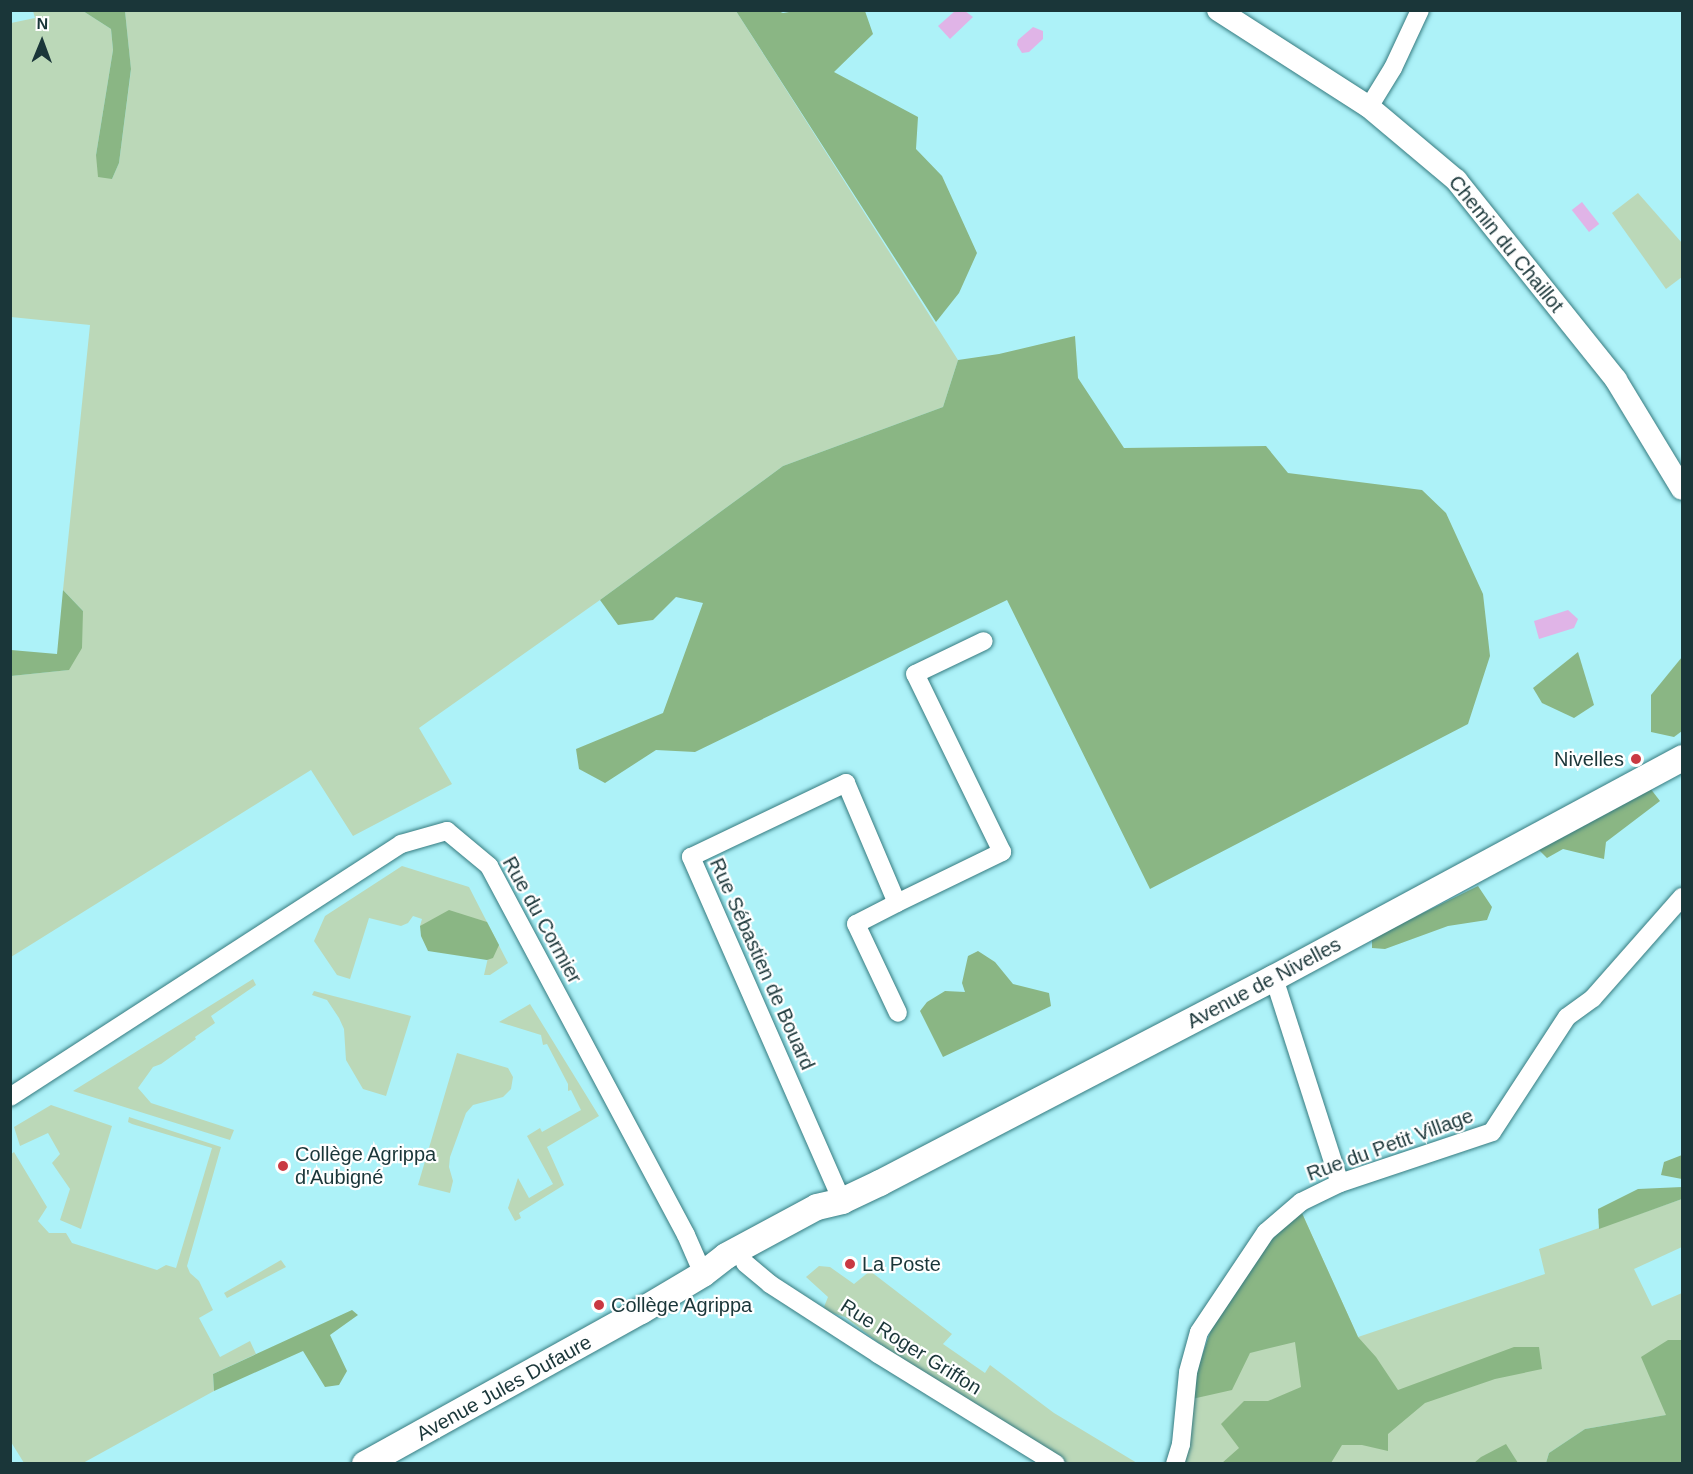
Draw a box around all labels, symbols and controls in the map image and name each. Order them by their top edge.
north arrow [12,12,72,72]
text: N [36,15,48,32]
street label: Chemin du Chaillot [1444,171,1568,317]
place label: Nivelles [1554,747,1624,771]
marker: Nivelles [1629,752,1643,766]
street label: Rue du Cormier [497,852,587,988]
street label: Rue Sébastien de Bouard [704,854,820,1074]
street label: Avenue de Nivelles [1183,932,1345,1034]
street label: Rue du Petit Village [1304,1104,1476,1186]
place label: Collège Agrippa d'Aubigné [295,1142,437,1189]
marker: Collège Agrippa d'Aubigné [276,1159,290,1173]
place label: La Poste [862,1252,941,1276]
marker: La Poste [843,1257,857,1271]
place label: Collège Agrippa [611,1293,753,1317]
street label: Rue Roger Griffon [836,1294,986,1400]
marker: Collège Agrippa [592,1298,606,1312]
street label: Avenue Jules Dufaure [412,1330,596,1446]

